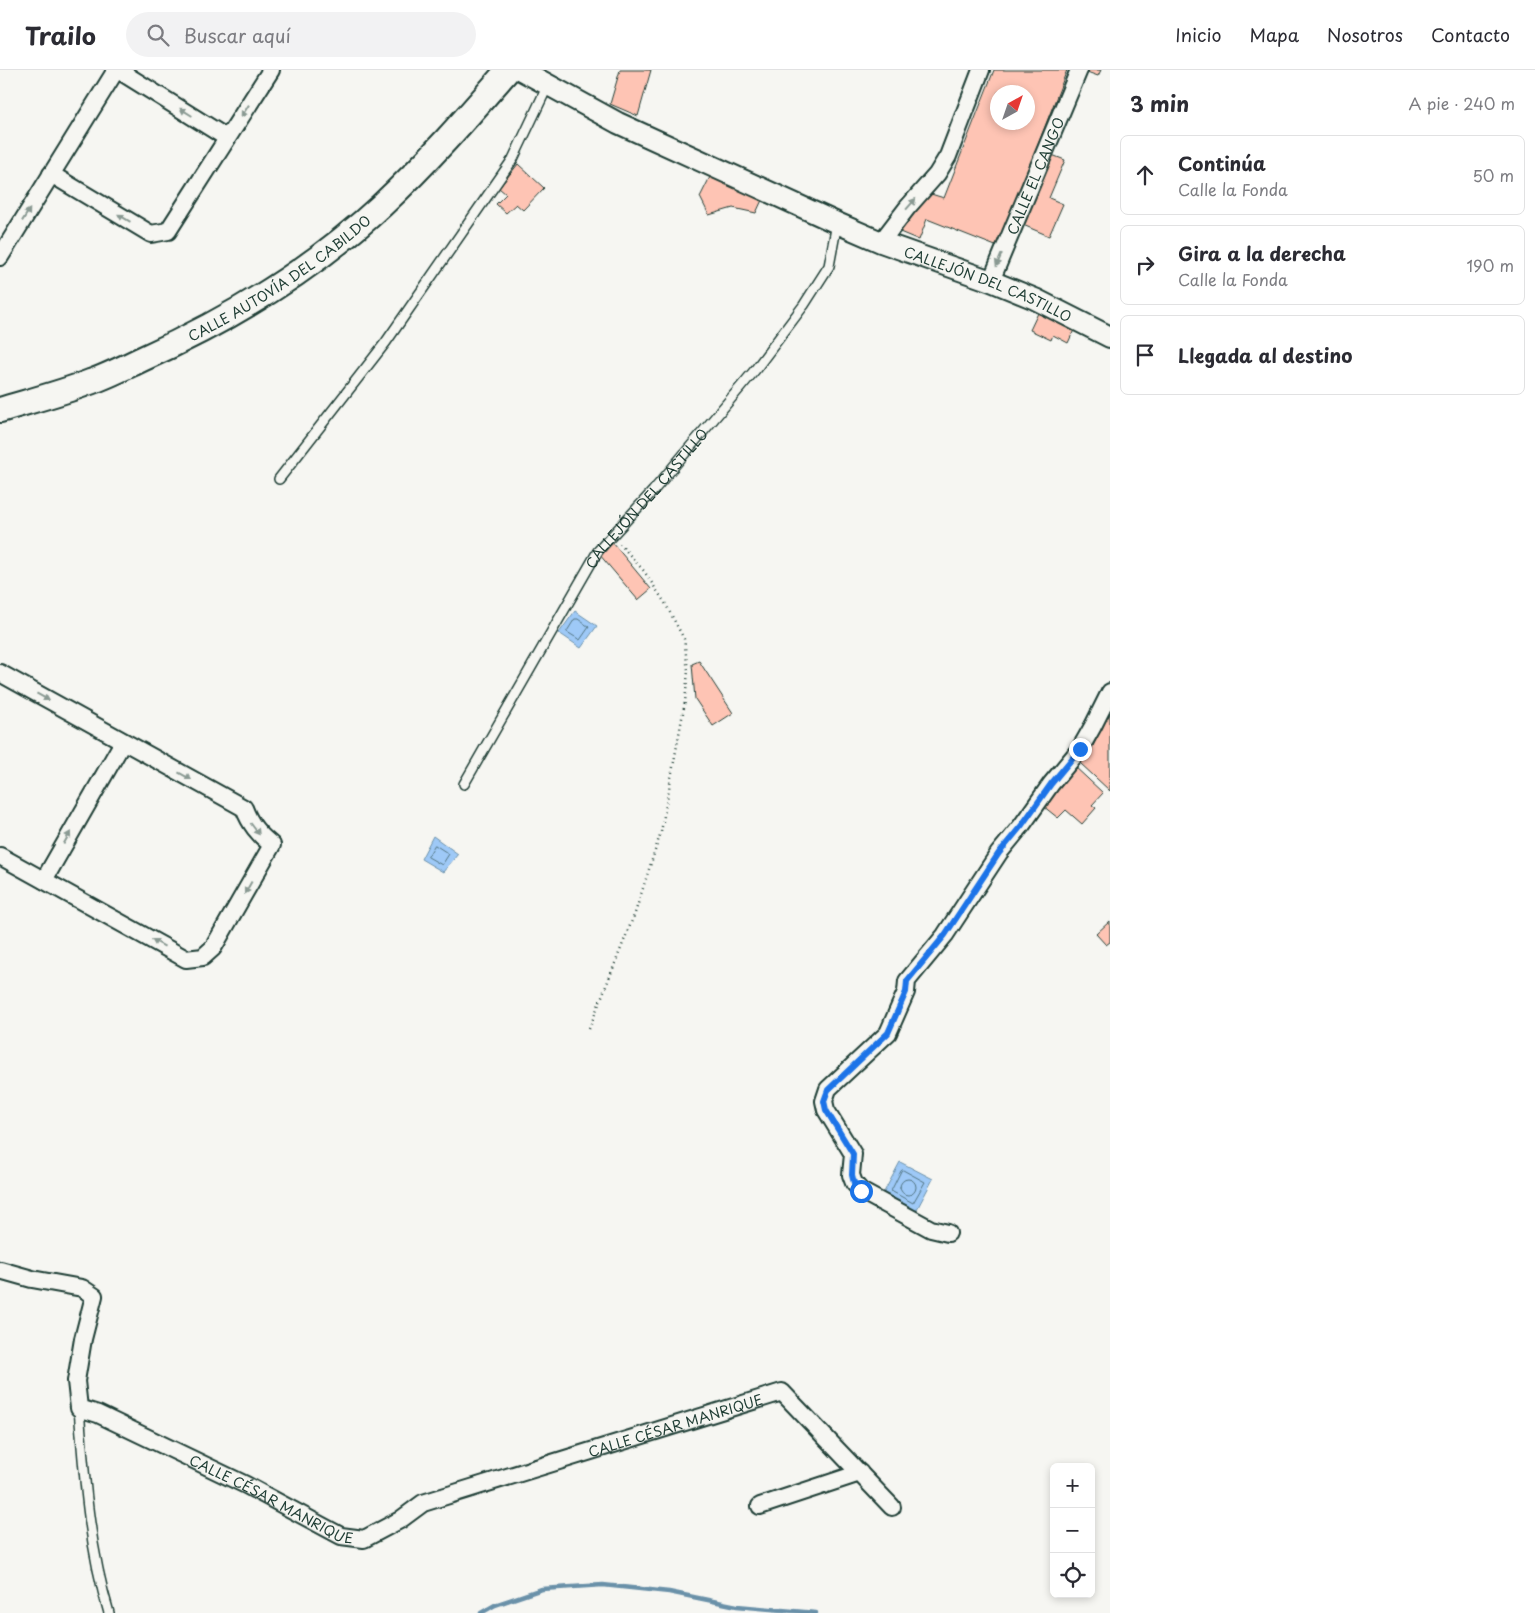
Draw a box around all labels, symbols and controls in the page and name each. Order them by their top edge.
search box [126,12,476,57]
text: Trailo [25,17,96,53]
icon: search [144,21,172,49]
text: Buscar aquí [184,21,291,49]
text: Inicio [1175,21,1222,48]
text: Mapa [1250,21,1299,48]
text: Nosotros [1327,21,1403,48]
text: Contacto [1431,21,1510,48]
north arrow [990,85,1035,130]
text: 3 min [1130,87,1189,119]
text: A pie · 240 m [1408,91,1515,115]
one-way arrow [240,105,249,118]
one-way arrow [179,108,193,117]
street label: CALLE EL CANGO [1001,114,1069,238]
text: Continúa [1178,149,1266,177]
icon: ahead [1131,161,1159,189]
text: 50 m [1473,163,1514,187]
text: Calle la Fonda [1178,177,1288,201]
one-way arrow [905,198,917,210]
one-way arrow [21,209,30,222]
street label: CALLE AUTOVÍA DEL CABILDO [184,210,375,346]
one-way arrow [118,214,131,223]
text: Gira a la derecha [1178,239,1346,267]
street label: CALLEJÓN DEL CASTILLO [901,241,1076,327]
icon: right [1131,251,1159,279]
one-way arrow [995,253,1003,267]
text: 190 m [1466,253,1514,277]
text: Calle la Fonda [1178,267,1288,291]
icon: arrive [1131,341,1159,369]
text: Llegada al destino [1178,341,1352,369]
street label: CALLEJÓN DEL CASTILLO [580,424,712,572]
one-way arrow [35,693,50,701]
route end [1069,738,1092,761]
one-way arrow [178,771,192,780]
one-way arrow [249,822,260,835]
one-way arrow [63,831,72,844]
one-way arrow [244,880,252,895]
one-way arrow [152,939,165,948]
route start [850,1180,873,1203]
street label: CALLE CÉSAR MANRIQUE [585,1388,765,1462]
street label: CALLE CÉSAR MANRIQUE [186,1449,355,1548]
map controls [1050,1463,1095,1598]
button: + [1050,1463,1095,1508]
button: − [1050,1508,1095,1553]
button: locate [1050,1553,1095,1598]

